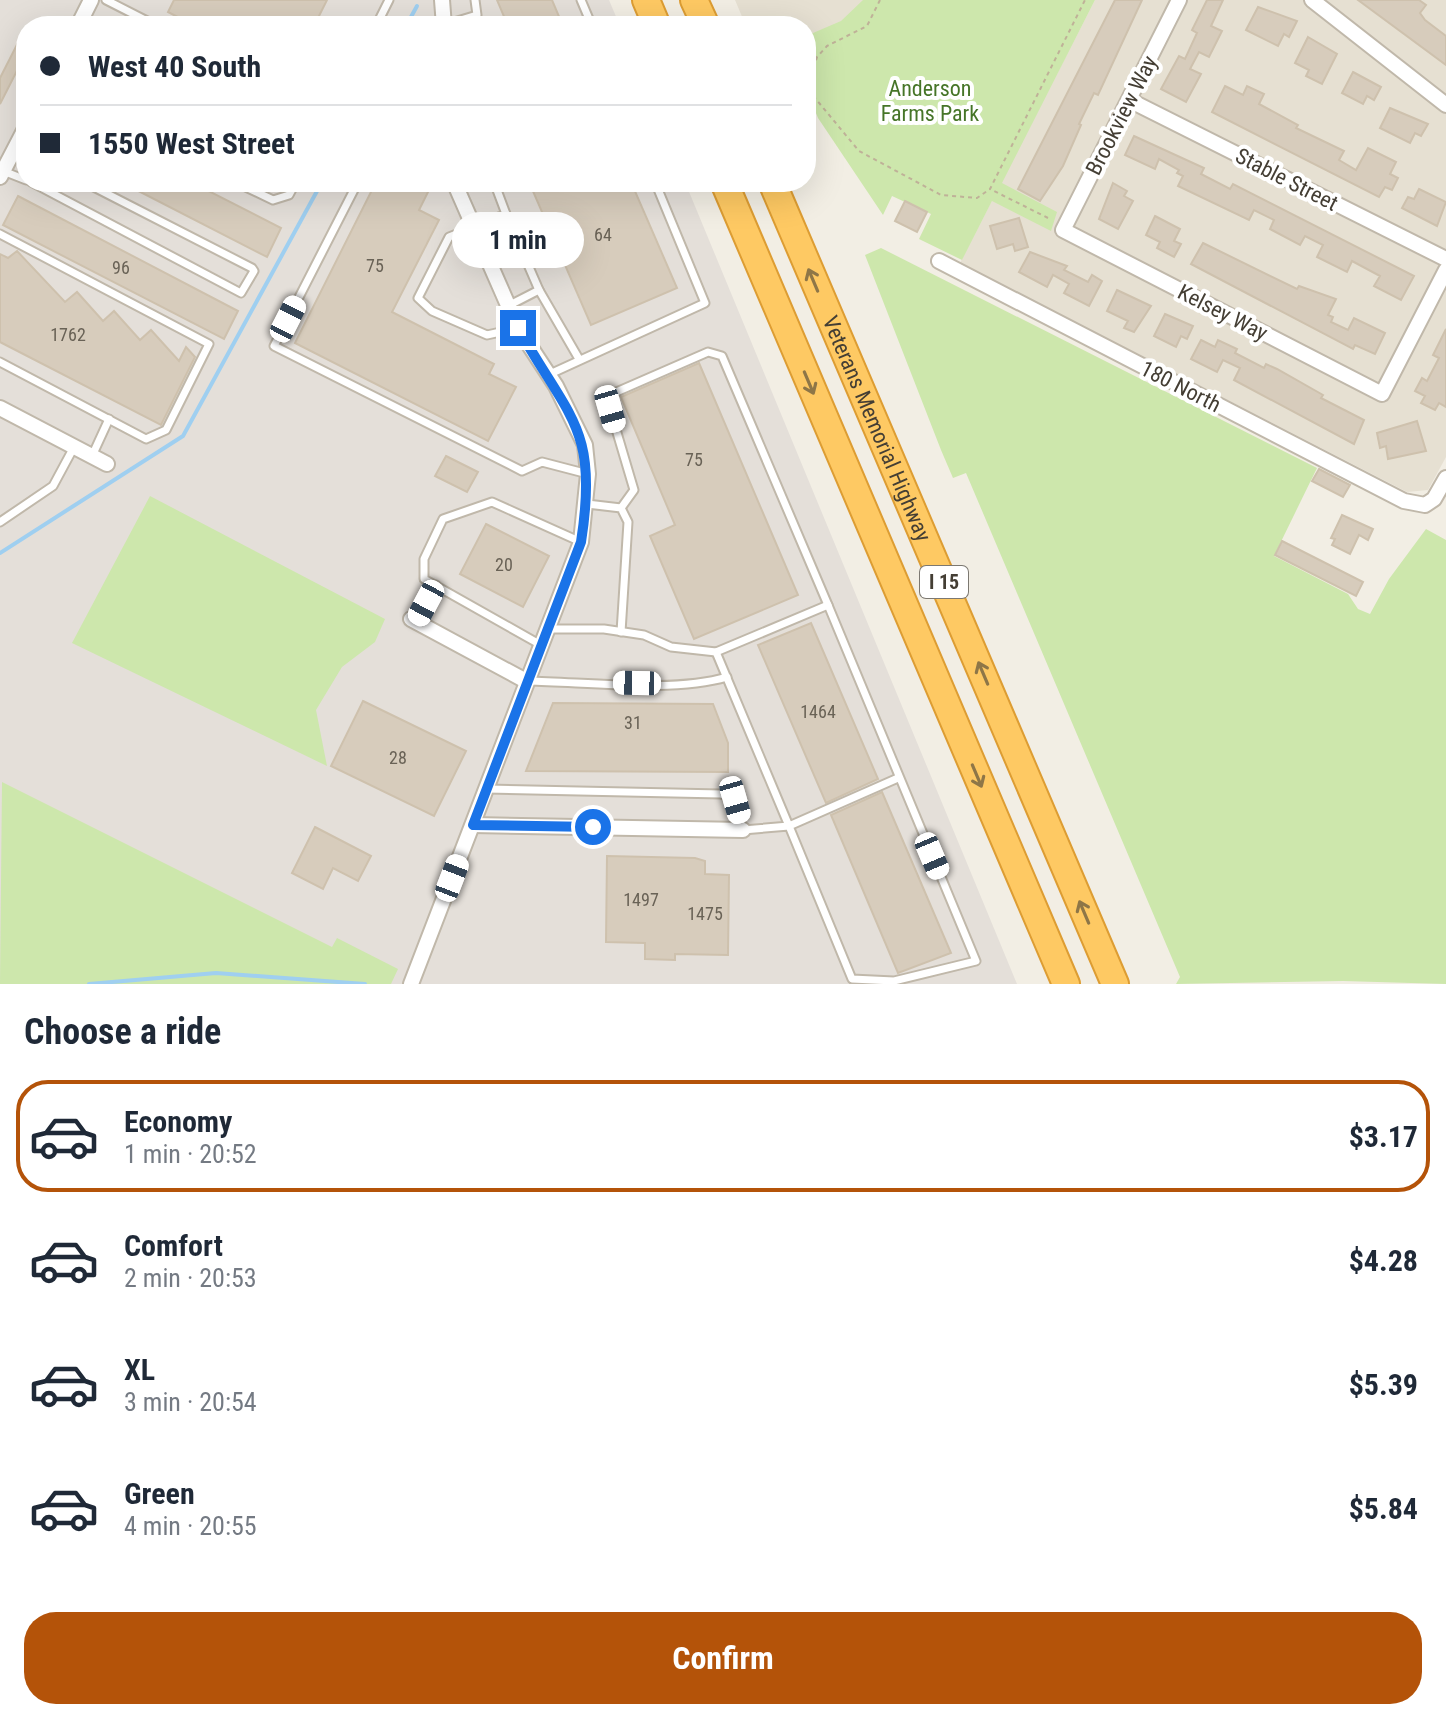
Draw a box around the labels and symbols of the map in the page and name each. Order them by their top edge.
street label: Brookview Way [1081,51,1162,179]
park label: Anderson Farms Park [881,76,979,126]
street label: Stable Street [1232,143,1342,216]
callout: 1 min [452,212,584,268]
house number: 64 [594,224,612,245]
house number: 75 [366,255,384,276]
house number: 96 [112,257,130,278]
one-way arrow [805,268,820,293]
street label: Kelsey Way [1174,279,1272,346]
car [266,292,310,346]
route end [500,310,536,346]
street label: Veterans Memorial Highway [818,312,936,545]
house number: 1762 [50,324,86,345]
street label: 180 North [1136,356,1225,417]
one-way arrow [802,370,817,395]
car [592,383,628,435]
house number: 75 [685,449,703,470]
house number: 20 [495,554,513,575]
road number: I 15 [920,566,968,598]
car [404,576,448,630]
one-way arrow [974,661,989,686]
car [613,671,661,695]
house number: 1464 [800,701,836,722]
house number: 31 [624,712,642,733]
house number: 28 [389,747,407,768]
one-way arrow [971,763,986,788]
car [717,774,753,826]
route start [575,809,611,845]
car [912,829,952,883]
car [432,851,472,905]
house number: 1497 [623,889,659,910]
one-way arrow [1076,900,1091,925]
house number: 1475 [687,903,723,924]

